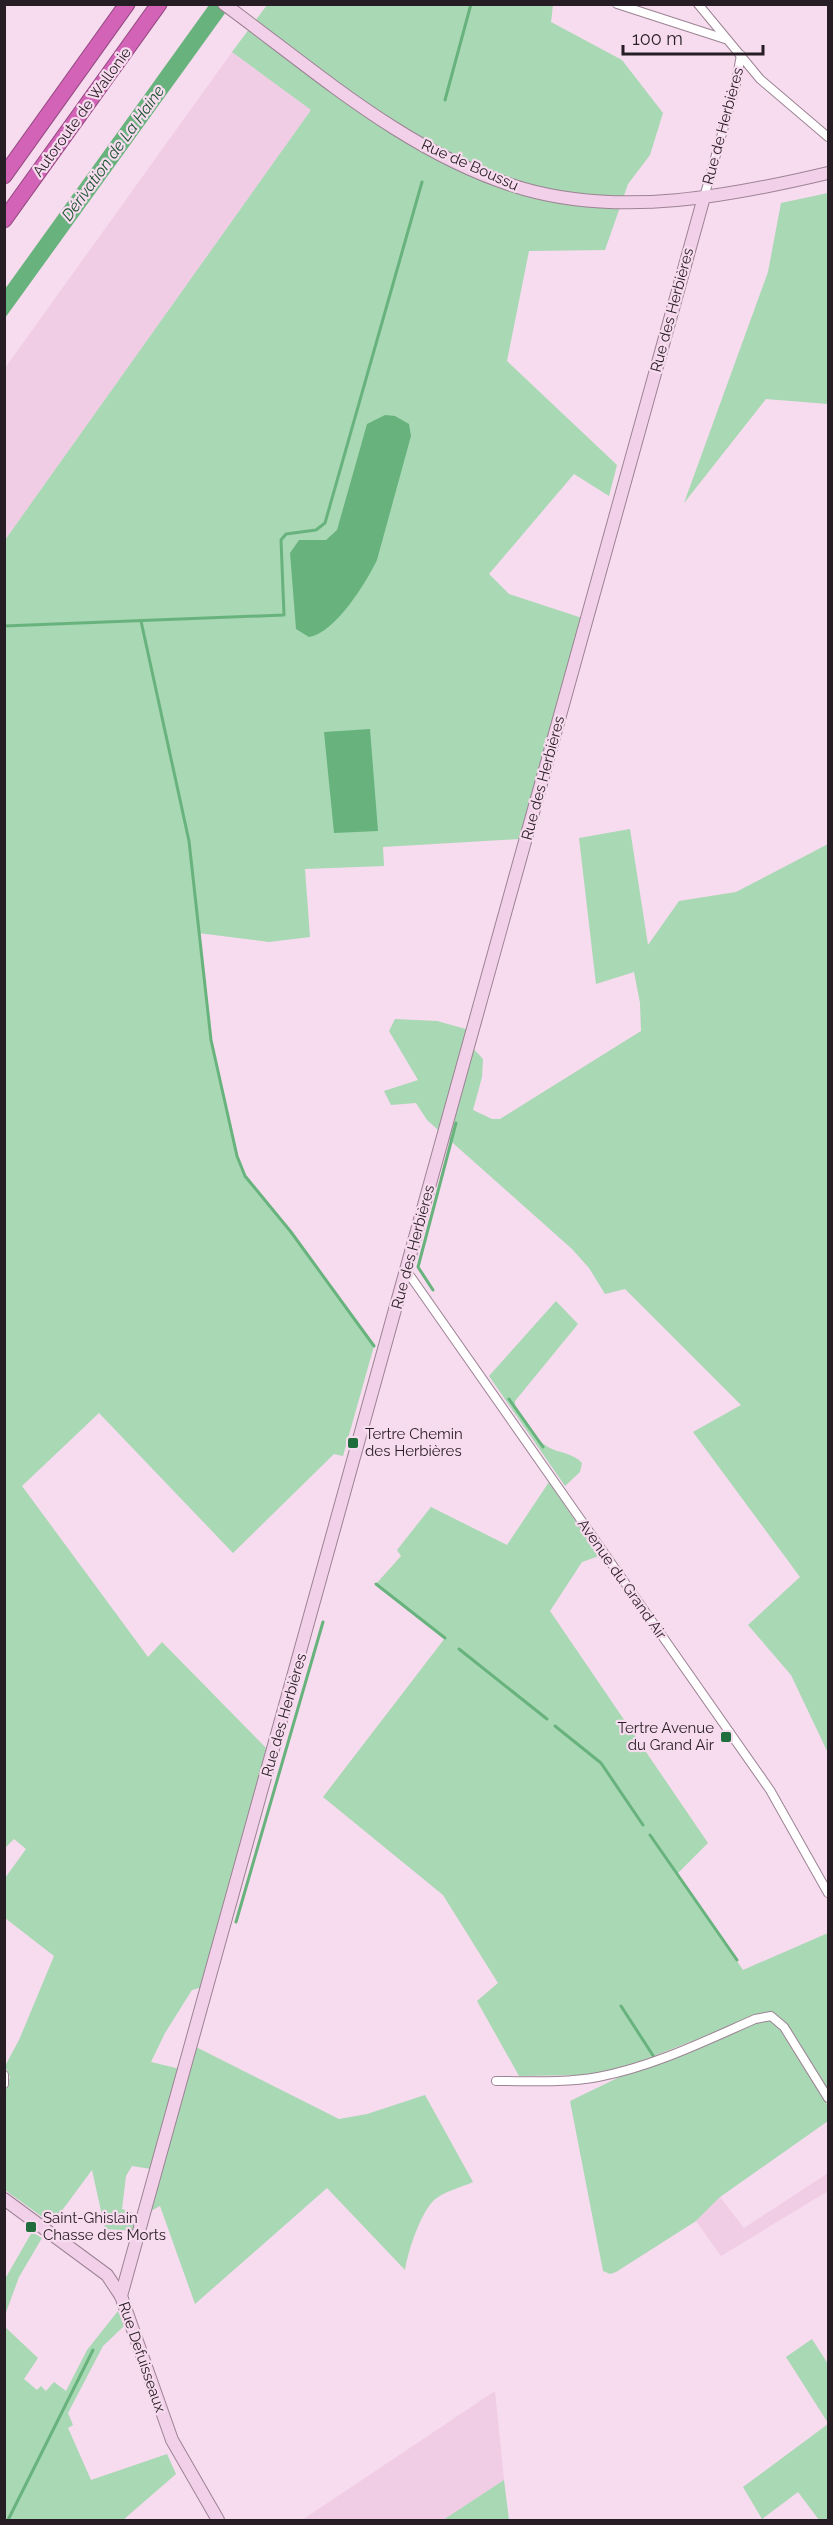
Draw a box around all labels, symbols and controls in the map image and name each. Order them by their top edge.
scale bar [623,18,762,56]
text: 100 m [632,28,683,49]
street label: Autoroute de Wallonie [29,44,135,180]
street label: Rue de Herbières [699,65,747,187]
water label: Dérivation de La Haine [58,81,169,224]
street label: Rue de Boussu [419,136,521,194]
street label: Rue des Herbières [647,246,697,374]
street label: Rue des Herbières [518,714,568,842]
street label: Rue des Herbières [388,1183,438,1311]
place label: Tertre Chemin des Herbières [365,1425,463,1460]
marker: Tertre Chemin des Herbières [346,1436,360,1450]
street label: Avenue du Grand Air [574,1515,671,1643]
street label: Rue des Herbières [258,1651,310,1779]
place label: Tertre Avenue du Grand Air [618,1719,715,1754]
marker: Tertre Avenue du Grand Air [719,1730,733,1744]
place label: Saint-Ghislain Chasse des Morts [43,2209,166,2244]
marker: Saint-Ghislain Chasse des Morts [24,2220,38,2234]
street label: Rue Defuisseaux [115,2299,169,2415]

